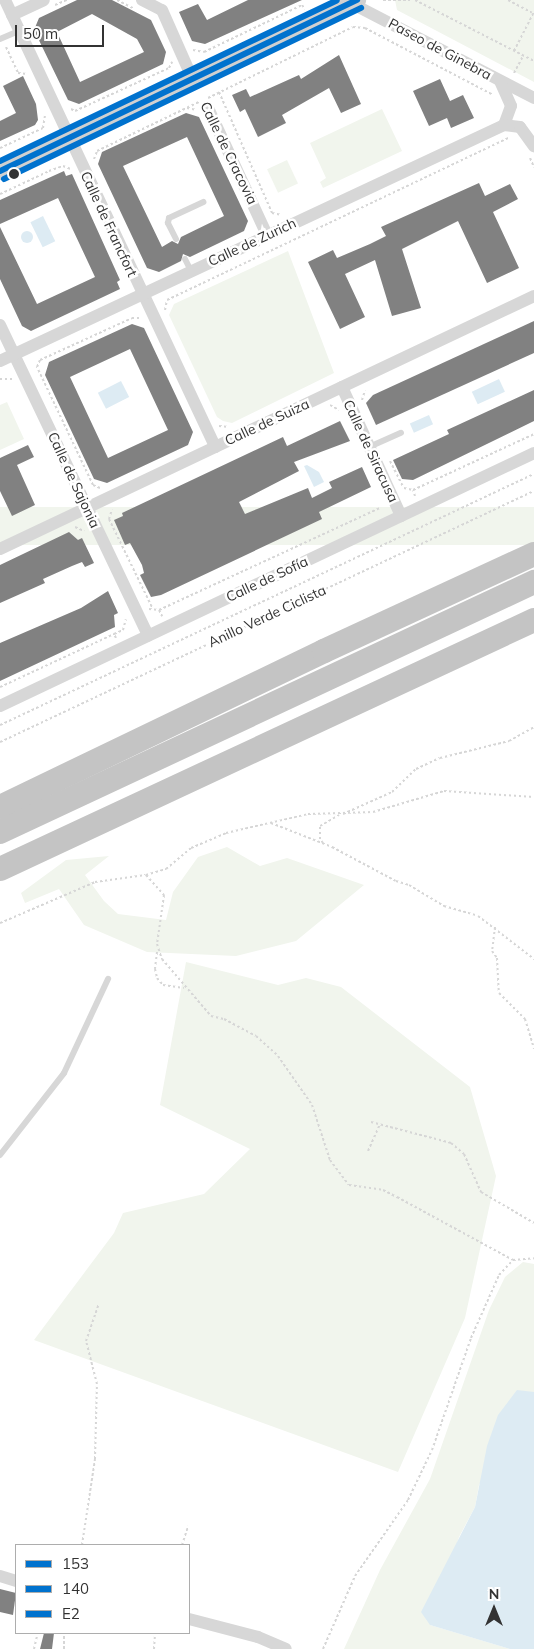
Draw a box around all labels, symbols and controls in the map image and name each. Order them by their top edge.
scale bar [18,15,106,47]
street label: Paseo de Ginebra [386,15,494,83]
text: 50 m [23,24,58,43]
street label: Calle de Cracovia [197,99,261,207]
unlabelled marker [9,169,19,179]
street label: Calle de Francfort [77,169,141,279]
street label: Calle de Zurich [205,214,299,270]
street label: Calle de Suiza [222,395,312,449]
street label: Calle de Siracusa [340,397,402,505]
street label: Calle de Sajonia [44,429,104,531]
street label: Calle de Sofía [223,553,311,605]
street label: Anillo Verde Ciclista [205,581,329,651]
legend [15,1544,190,1634]
text: 153 [62,1554,89,1573]
text: 140 [62,1579,89,1598]
north arrow [469,1584,519,1634]
text: N [489,1585,499,1603]
text: E2 [62,1604,80,1623]

